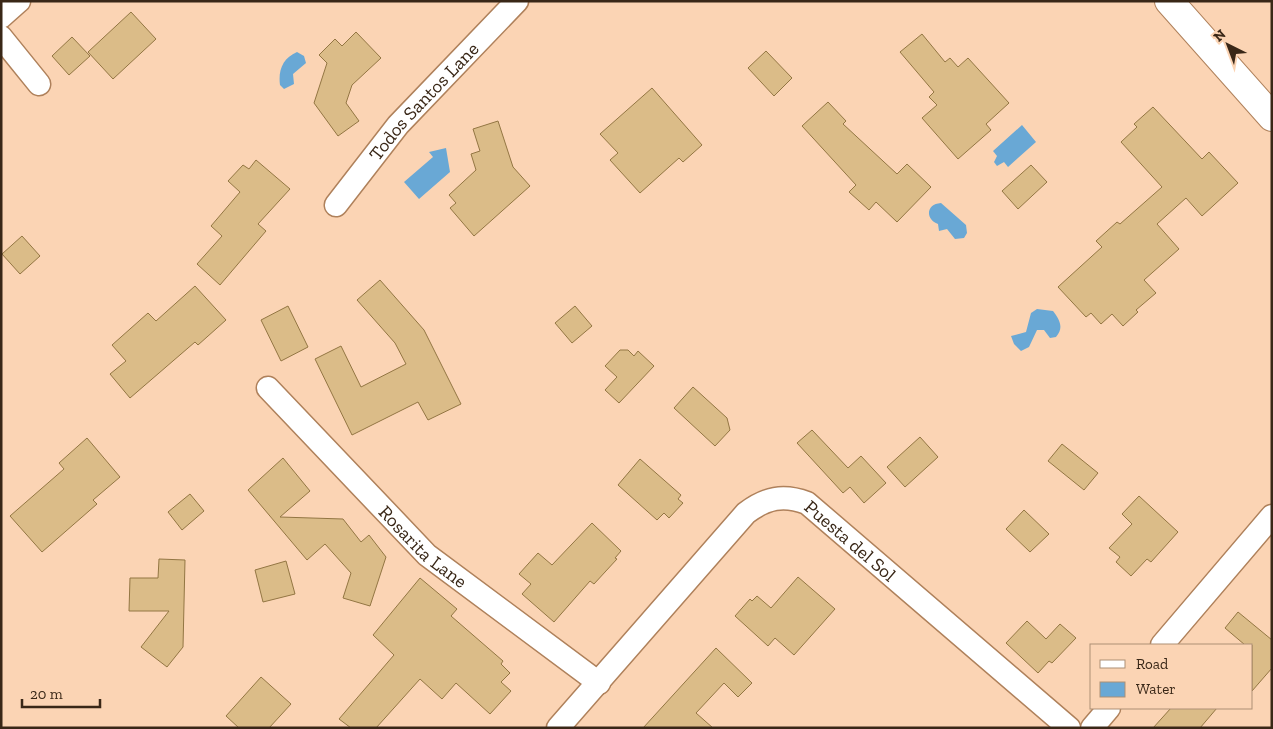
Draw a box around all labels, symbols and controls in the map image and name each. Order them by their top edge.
north arrow [1203,20,1253,70]
text: N [1210,26,1230,46]
street label: Todos Santos Lane [364,37,483,165]
street label: Puesta del Sol [800,495,901,586]
street label: Rosarita Lane [374,501,472,593]
legend [1090,644,1253,709]
text: Road [1136,655,1169,673]
scale bar [22,676,100,708]
text: Water [1136,680,1176,698]
text: 20 m [30,685,63,703]

